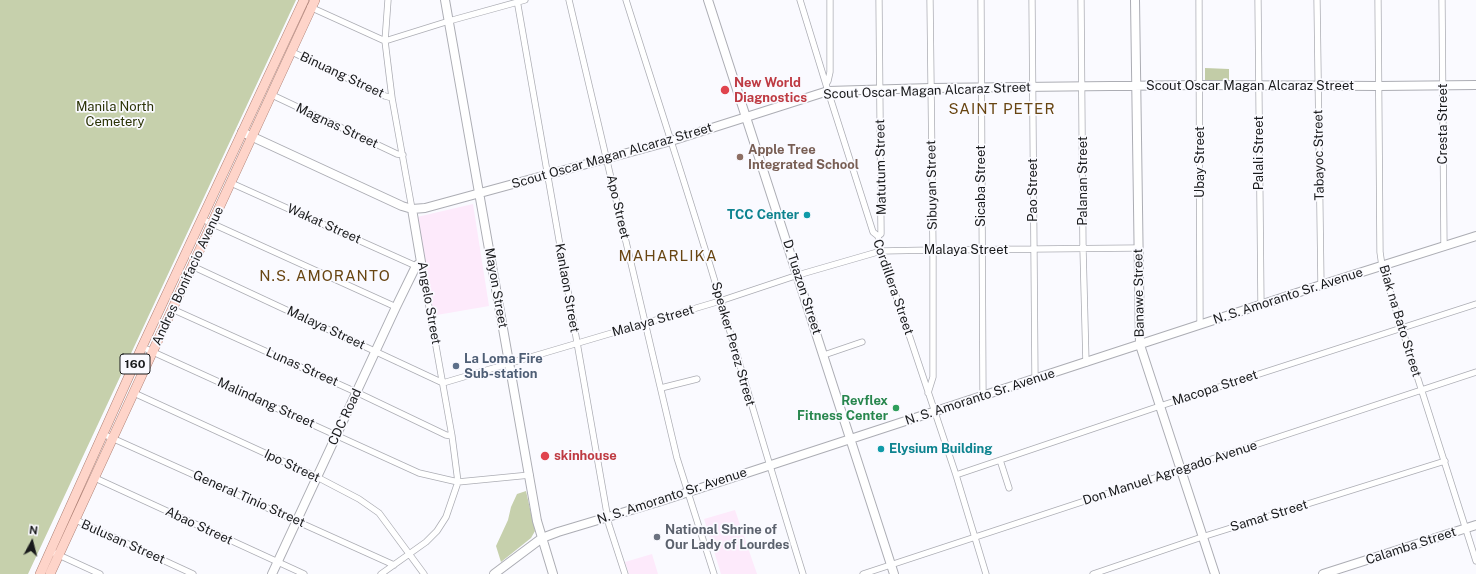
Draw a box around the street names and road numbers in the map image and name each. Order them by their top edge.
street label: Binuang Street [297,49,387,101]
street label: Scout Oscar Magan Alcaraz Street [1146,78,1354,94]
street label: Scout Oscar Magan Alcaraz Street [823,80,1031,102]
street label: Cresta Street [1435,83,1451,165]
street label: Magnas Street [293,100,381,152]
street label: Tabayoc Street [1310,109,1328,201]
street label: Palali Street [1251,116,1267,190]
street label: Matutum Street [872,119,890,215]
street label: Scout Oscar Magan Alcaraz Street [510,120,714,192]
street label: Ubay Street [1192,126,1208,198]
street label: Palanan Street [1075,136,1091,226]
street label: Sibuyan Street [923,140,941,230]
street label: Sicaba Street [973,145,989,227]
street label: Pao Street [1025,158,1041,222]
street label: Apo Street [603,173,633,241]
street label: Wakat Street [285,201,363,247]
street label: Andres Bonifacio Avenue [149,204,227,348]
street label: Cordillera Street [869,237,917,337]
street label: D. Tuazon Street [779,238,825,336]
street label: Kanlaon Street [551,242,583,334]
street label: Malaya Street [924,242,1008,258]
street label: Mayon Street [481,247,511,329]
street label: Banawe Street [1130,248,1148,338]
street label: Angelo Street [414,260,444,346]
street label: Biak na Bato Street [1376,263,1424,379]
street label: N. S. Amoranto Sr. Avenue [1211,264,1365,328]
street label: Speaker Perez Street [708,280,758,408]
street label: Malaya Street [610,302,696,340]
street label: Malaya Street [284,303,368,353]
street label: Lunas Street [263,344,341,390]
road number: 160 [120,354,150,374]
street label: N. S. Amoranto Sr. Avenue [903,365,1057,429]
street label: Macopa Street [1170,367,1260,409]
street label: Malindang Street [215,375,317,431]
street label: CDC Road [325,386,365,448]
street label: Don Manuel Agregado Avenue [1081,437,1259,509]
street label: Ipo Street [262,446,322,486]
street label: N. S. Amoranto Sr. Avenue [595,464,749,528]
street label: General Tinio Street [191,467,307,531]
street label: Samat Street [1228,497,1310,535]
street label: Abao Street [163,504,235,548]
street label: Bulusan Street [79,517,167,567]
street label: Calamba Street [1364,524,1458,568]

